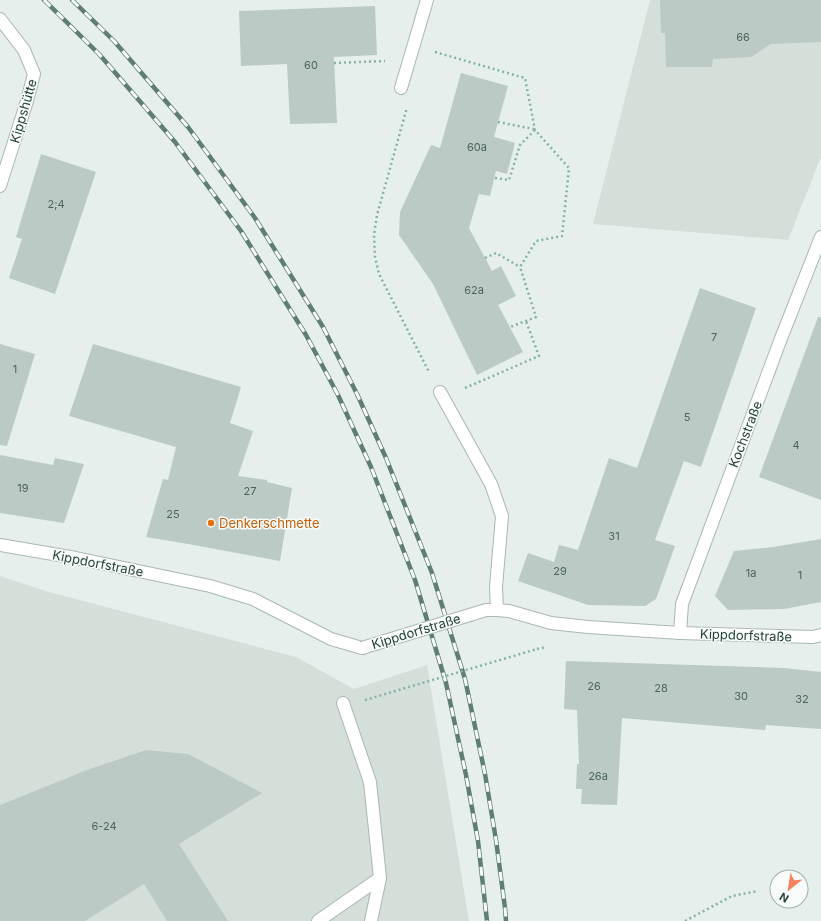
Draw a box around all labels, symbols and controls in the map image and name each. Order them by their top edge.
house number: 66 [736,30,750,44]
house number: 60 [304,58,318,72]
street label: Kippshütte [6,77,40,145]
house number: 60a [467,140,487,154]
house number: 2;4 [47,197,65,211]
house number: 62a [464,283,484,297]
house number: 7 [711,330,717,344]
house number: 1 [13,362,17,376]
street label: Kochstraße [725,398,765,470]
house number: 5 [684,410,691,424]
house number: 4 [792,438,800,452]
house number: 19 [17,481,29,495]
house number: 27 [244,484,256,498]
house number: 25 [166,507,180,521]
place label: Denkerschmette [219,515,320,531]
marker: Denkerschmette [206,518,216,528]
house number: 31 [608,529,620,543]
street label: Kippdorfstraße [51,546,145,580]
house number: 29 [553,564,567,578]
house number: 1a [746,566,756,580]
house number: 1 [798,568,802,582]
street label: Kippdorfstraße [370,610,462,652]
street label: Kippdorfstraße [700,625,792,645]
house number: 26 [587,679,601,693]
house number: 28 [654,681,668,695]
house number: 30 [734,689,748,703]
house number: 32 [795,692,809,706]
house number: 26a [588,769,608,783]
house number: 6-24 [91,819,117,833]
north arrow [769,869,809,909]
text: N [777,890,791,906]

